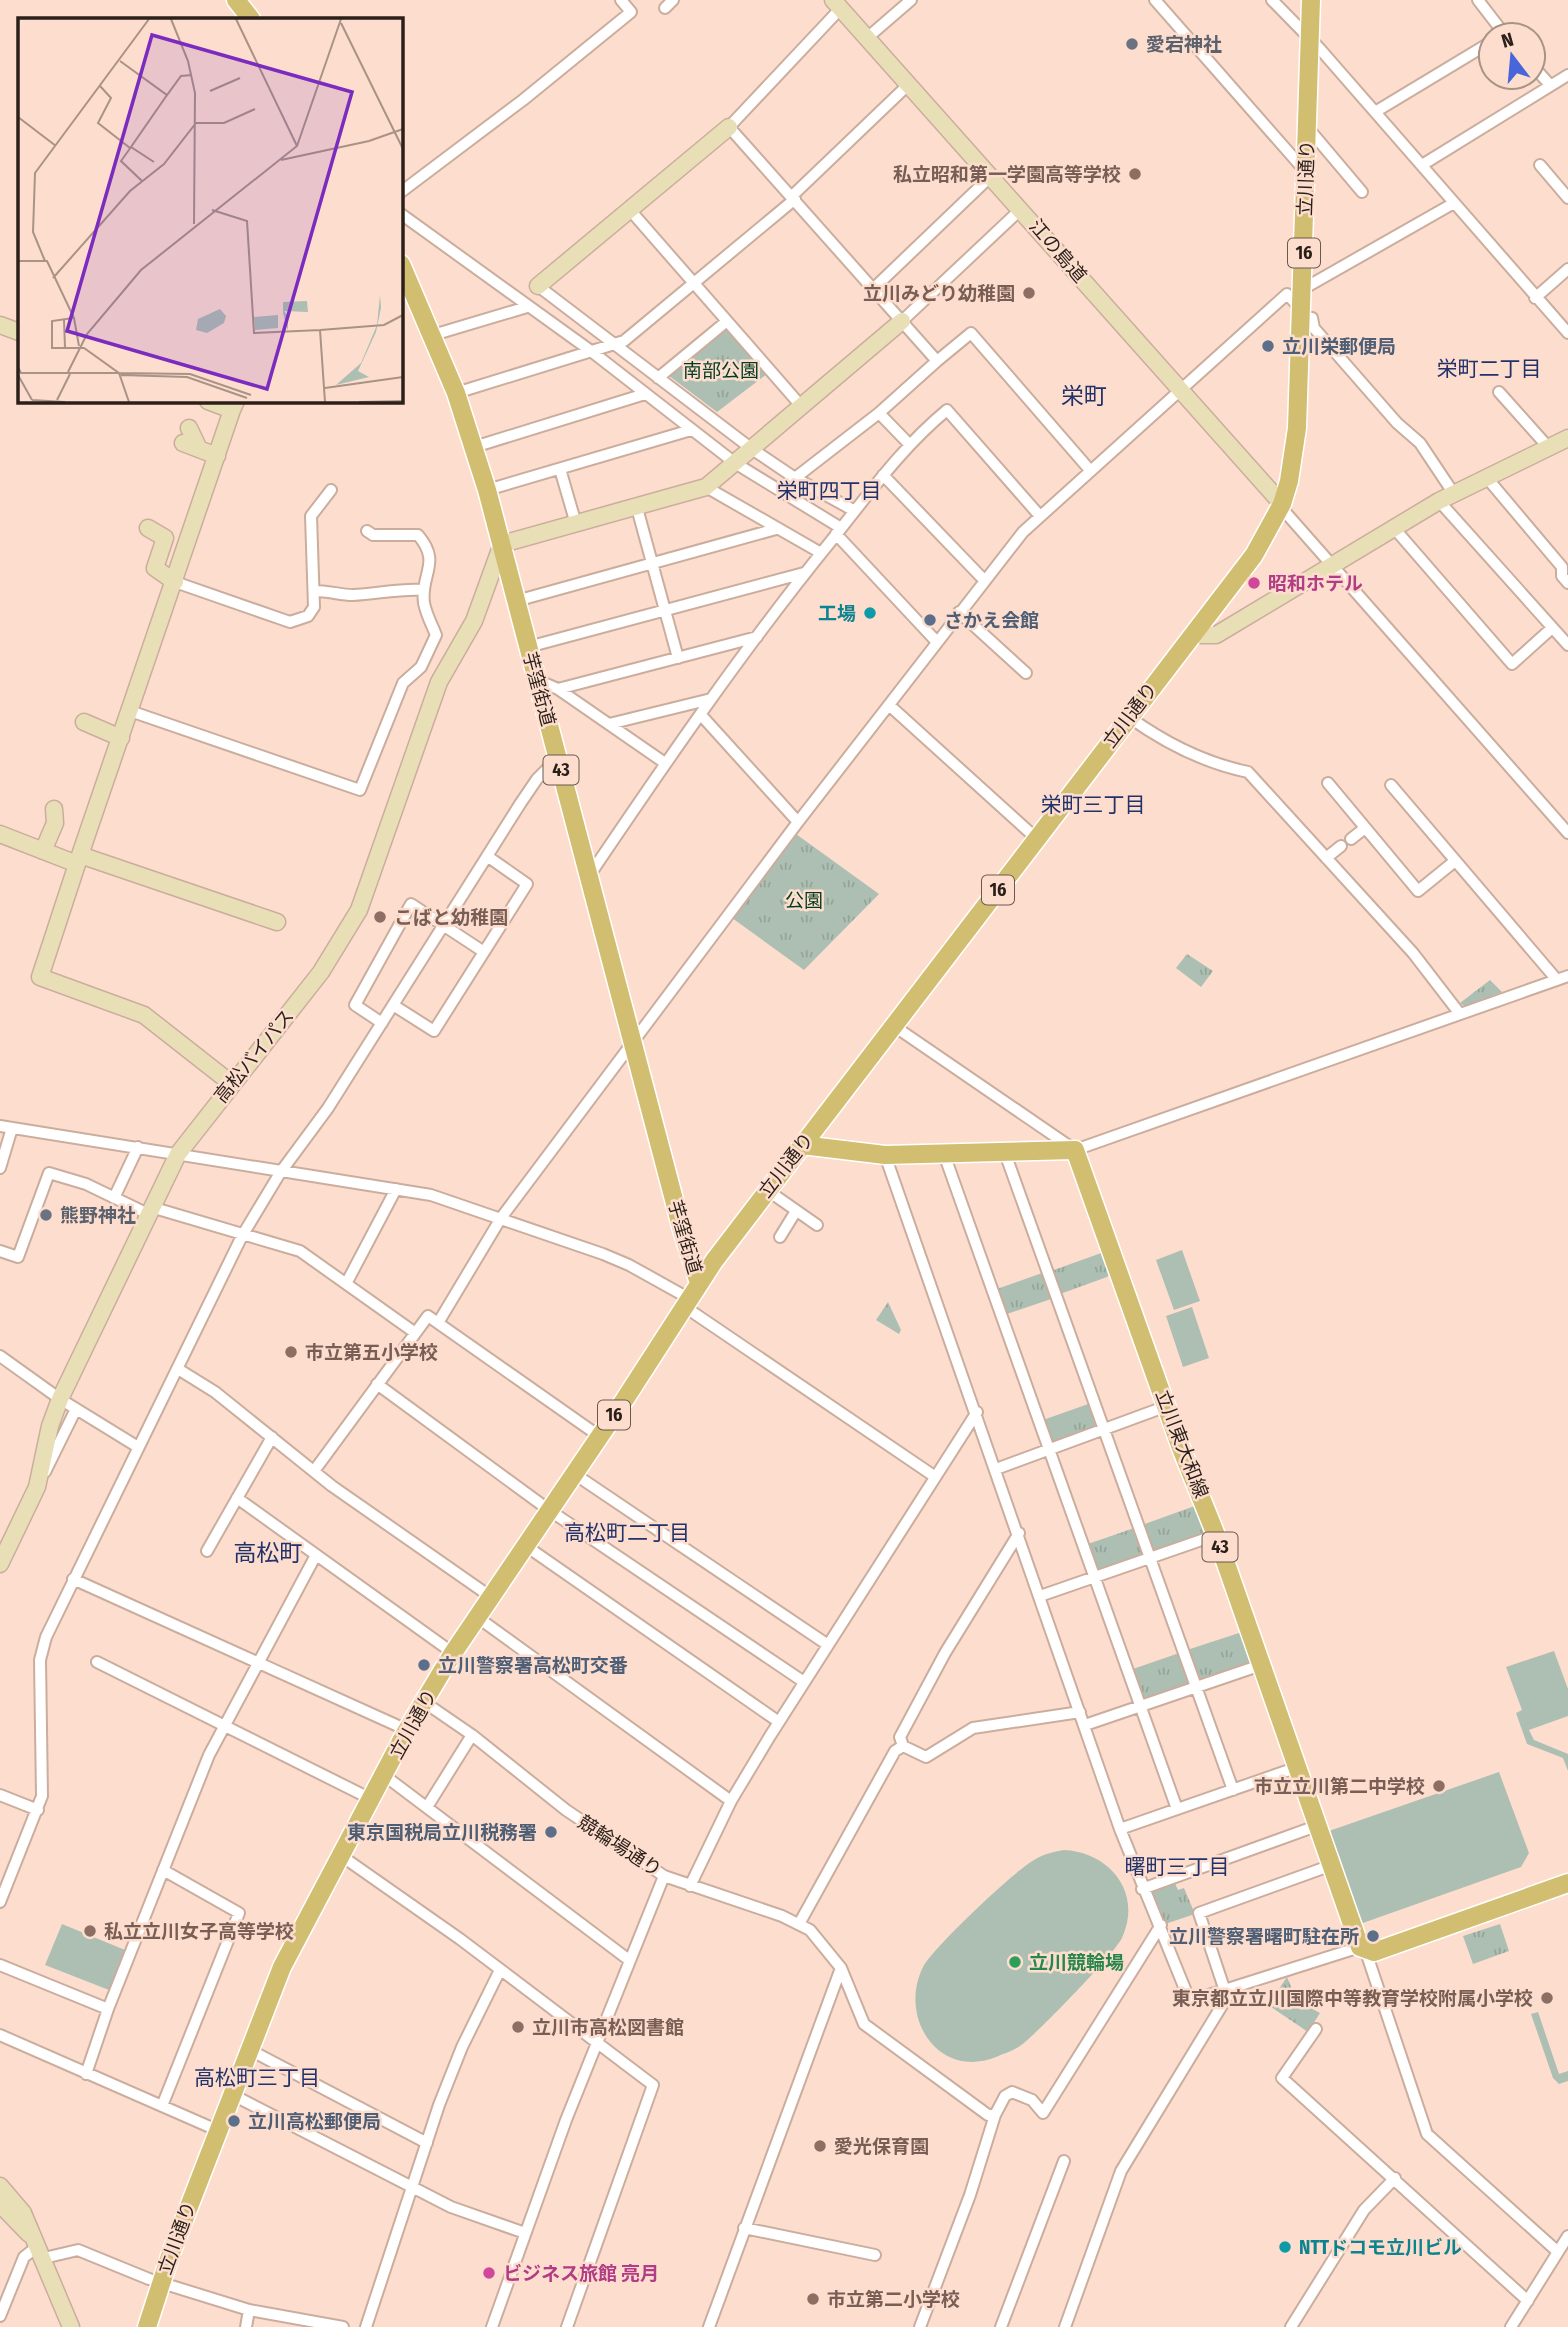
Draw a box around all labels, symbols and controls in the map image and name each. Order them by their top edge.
inset map [18,18,402,402]
north arrow [1477,21,1547,91]
text: N [1499,28,1516,53]
place label: 愛宕神社 [1146,33,1222,56]
marker: 愛宕神社 [1124,36,1140,52]
street label: 立川通り [1293,140,1319,216]
place label: 私立昭和第一学園高等学校 [893,163,1121,186]
marker: 私立昭和第一学園高等学校 [1127,166,1143,182]
street label: 江の島道 [1024,215,1092,287]
road number: 16 [1288,239,1320,268]
place label: 立川みどり幼稚園 [863,282,1015,305]
marker: 立川みどり幼稚園 [1021,285,1037,301]
place label: 立川栄郵便局 [1282,335,1396,358]
marker: 立川栄郵便局 [1260,338,1276,354]
district label: 栄町二丁目 [1437,356,1542,382]
park label: 南部公園 [683,359,759,382]
district label: 栄町 [1061,382,1107,410]
district label: 栄町四丁目 [777,478,882,504]
place label: 昭和ホテル [1268,572,1363,595]
marker: 昭和ホテル [1246,575,1262,591]
place label: 工場 [818,602,856,625]
marker: 工場 [862,605,878,621]
place label: さかえ会館 [944,609,1039,632]
marker: さかえ会館 [922,612,938,628]
street label: 芋窪街道 [518,649,560,729]
street label: 立川通り [1098,678,1162,752]
road number: 43 [544,756,578,784]
district label: 栄町三丁目 [1041,792,1146,818]
road number: 16 [982,876,1014,904]
park label: 公園 [785,889,823,912]
place label: こばと幼稚園 [394,906,508,929]
marker: こばと幼稚園 [372,909,388,925]
street label: 高松バイパス [209,1005,299,1107]
street label: 立川通り [754,1128,818,1202]
street label: 芋窪街道 [663,1197,707,1277]
place label: 熊野神社 [60,1204,136,1227]
marker: 熊野神社 [38,1207,54,1223]
place label: 市立第五小学校 [305,1341,438,1364]
marker: 市立第五小学校 [283,1344,299,1360]
street label: 立川東大和線 [1151,1387,1213,1501]
road number: 16 [598,1400,630,1430]
district label: 高松町二丁目 [564,1520,690,1546]
road number: 43 [1202,1532,1238,1562]
district label: 高松町 [234,1539,303,1567]
place label: 立川警察署高松町交番 [438,1654,628,1677]
marker: 立川警察署高松町交番 [416,1657,432,1673]
street label: 立川通り [385,1685,441,1763]
place label: 市立立川第二中学校 [1254,1775,1425,1798]
marker: 市立立川第二中学校 [1431,1778,1447,1794]
street label: 競輪場通り [574,1810,666,1882]
place label: 東京国税局立川税務署 [347,1821,537,1844]
marker: 東京国税局立川税務署 [543,1824,559,1840]
district label: 曙町三丁目 [1125,1854,1230,1880]
place label: 私立立川女子高等学校 [104,1920,294,1943]
marker: 私立立川女子高等学校 [82,1923,98,1939]
place label: 立川警察署曙町駐在所 [1169,1925,1359,1948]
marker: 立川警察署曙町駐在所 [1365,1928,1381,1944]
place label: 立川競輪場 [1029,1951,1124,1974]
marker: 立川競輪場 [1007,1954,1023,1970]
place label: 東京都立立川国際中等教育学校附属小学校 [1172,1987,1533,2010]
marker: 東京都立立川国際中等教育学校附属小学校 [1539,1990,1555,2006]
place label: 立川市高松図書館 [532,2016,684,2039]
marker: 立川市高松図書館 [510,2019,526,2035]
district label: 高松町三丁目 [194,2065,320,2091]
place label: 立川高松郵便局 [248,2110,381,2133]
marker: 立川高松郵便局 [226,2113,242,2129]
place label: 愛光保育園 [834,2135,929,2158]
marker: 愛光保育園 [812,2138,828,2154]
street label: 立川通り [153,2198,201,2278]
place label: NTTドコモ立川ビル [1299,2236,1462,2259]
marker: NTTドコモ立川ビル [1277,2239,1293,2255]
place label: ビジネス旅館 亮月 [503,2262,659,2285]
marker: ビジネス旅館 亮月 [481,2265,497,2281]
place label: 市立第二小学校 [827,2288,960,2311]
marker: 市立第二小学校 [805,2291,821,2307]

